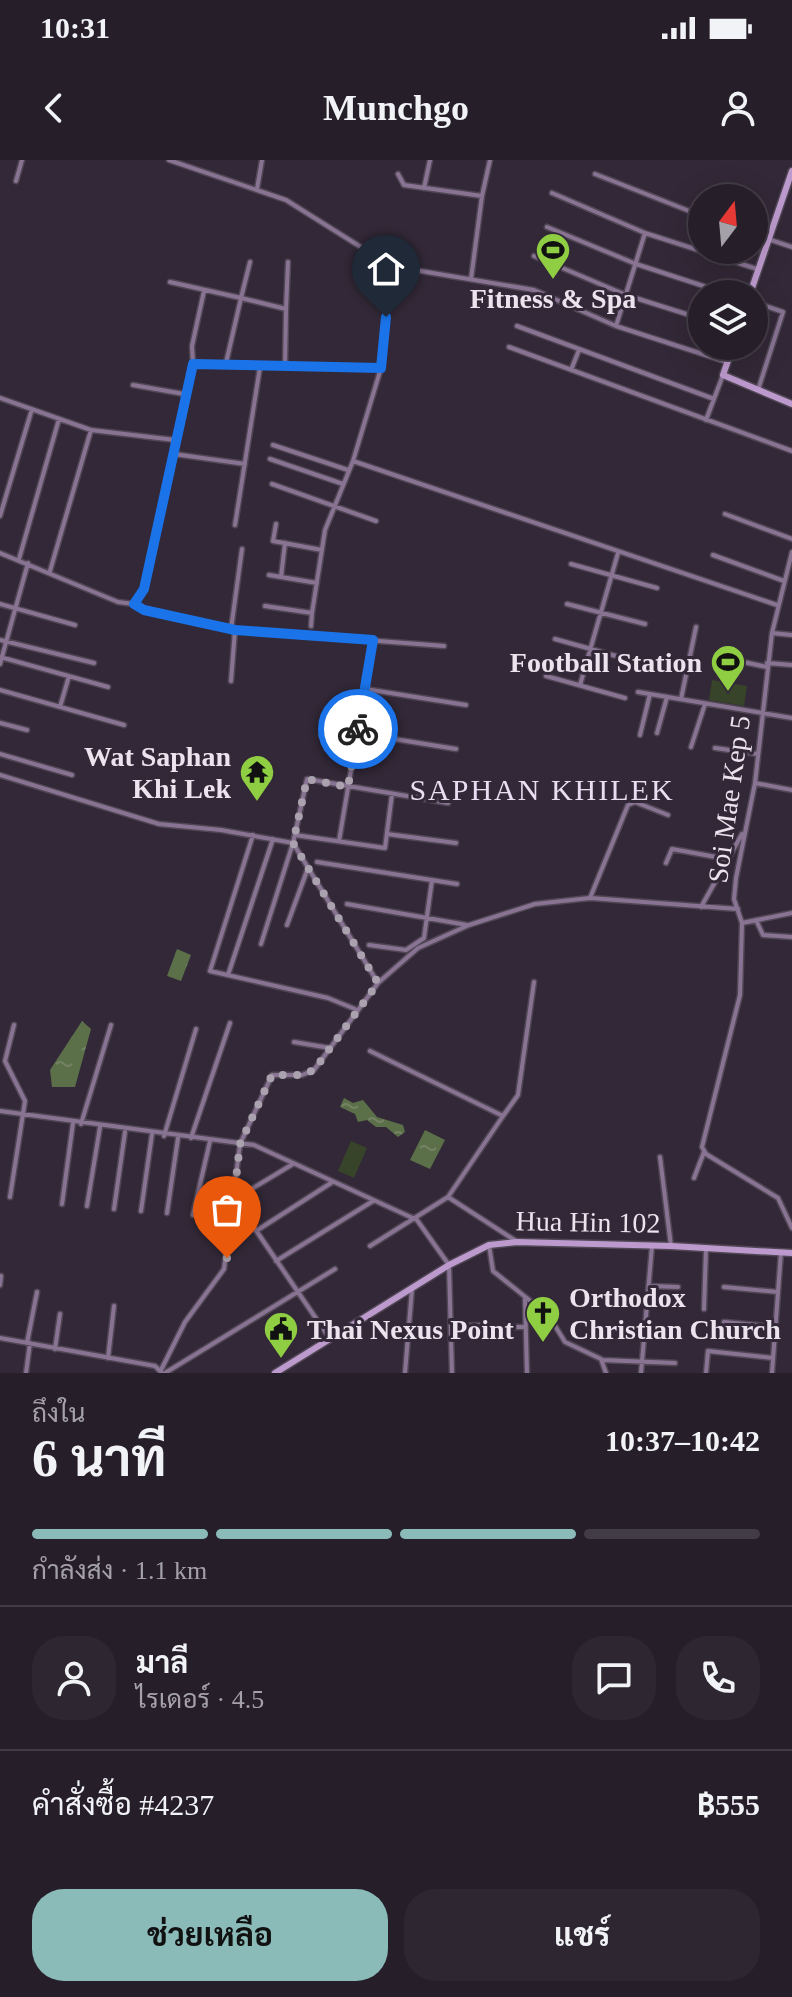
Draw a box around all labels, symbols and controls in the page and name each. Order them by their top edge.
text: 10:31 [40,11,110,44]
icon: back [32,86,76,130]
icon: person [716,86,760,130]
text: Munchgo [323,88,469,128]
north arrow [688,184,768,264]
map controls [688,184,768,360]
sports icon: Fitness & Spa [534,231,572,281]
pin [352,235,420,317]
icon: home [364,247,408,291]
button: layers [688,280,768,360]
place label: Fitness & Spa [470,283,636,314]
sports icon: Football Station [709,643,747,693]
place label: Football Station [510,647,702,678]
courier [318,689,398,769]
icon: bike [336,707,380,751]
street label: Soi Mae Kep 5 [702,713,756,885]
place label: Wat Saphan Khi Lek [84,741,231,804]
temple icon: Wat Saphan Khi Lek [238,753,276,803]
district label: SAPHAN KHILEK [409,773,675,806]
pin [193,1176,261,1258]
icon: bag [205,1188,249,1232]
street label: Hua Hin 102 [515,1205,661,1239]
place label: Orthodox Christian Church [569,1282,781,1345]
church icon: Orthodox Christian Church [524,1294,562,1344]
public building icon: Thai Nexus Point [262,1310,300,1360]
place label: Thai Nexus Point [307,1314,515,1345]
text: ถึงใน [32,1399,85,1428]
text: 10:37–10:42 [605,1424,760,1457]
text: 6 นาที [32,1430,167,1487]
text: กำลังส่ง · 1.1 km [32,1556,207,1585]
button: person [32,1636,116,1720]
button: chat [572,1636,656,1720]
button: phone [676,1636,760,1720]
text: มาลี [136,1646,188,1679]
text: ไรเดอร์ · 4.5 [136,1685,264,1714]
text: คำสั่งซื้อ #4237 [32,1788,214,1821]
text: ฿555 [697,1788,760,1821]
button: ช่วยเหลือ [32,1889,388,1981]
button: แชร์ [404,1889,760,1981]

